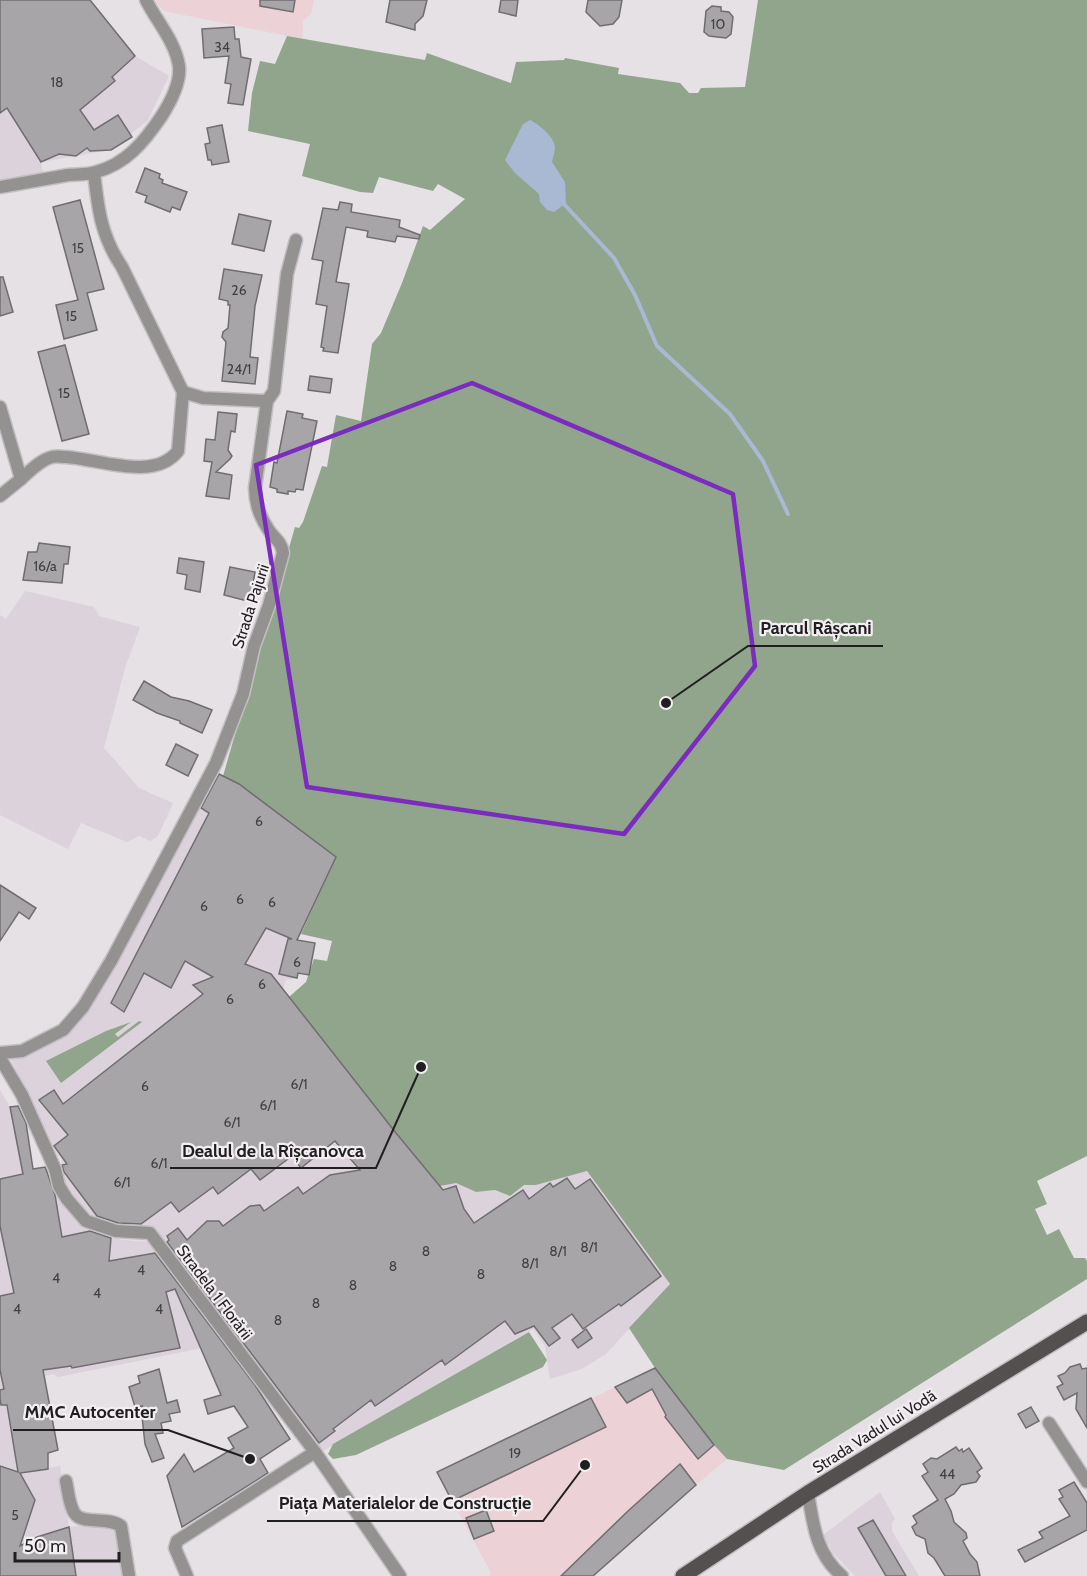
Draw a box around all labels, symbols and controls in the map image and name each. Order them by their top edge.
house number: 10 [711,15,725,33]
house number: 34 [214,38,230,56]
house number: 18 [50,73,64,91]
house number: 15 [72,239,84,257]
house number: 26 [231,281,247,299]
house number: 15 [65,307,77,325]
house number: 24/1 [227,360,251,378]
house number: 15 [58,384,70,402]
house number: 16/a [33,557,57,575]
street label: Strada Pajurii [228,562,273,651]
callout: Parcul Râșcani [748,610,883,646]
text: Parcul Râșcani [760,617,872,640]
house number: 6 [255,812,263,830]
house number: 6 [236,890,244,908]
house number: 6 [268,893,276,911]
house number: 6 [200,897,208,915]
house number: 6 [293,953,301,971]
house number: 6 [258,975,266,993]
house number: 6 [226,990,234,1008]
house number: 6/1 [290,1075,308,1093]
house number: 6 [141,1077,149,1095]
house number: 6/1 [259,1096,277,1114]
house number: 6/1 [223,1113,241,1131]
callout: Dealul de la Rîșcanovca [170,1132,376,1168]
text: Dealul de la Rîșcanovca [182,1140,364,1163]
house number: 6/1 [150,1154,168,1172]
house number: 6/1 [113,1173,131,1191]
house number: 8/1 [580,1238,598,1256]
street label: Stradela 1 Florării [173,1241,256,1343]
house number: 8 [422,1242,430,1260]
house number: 8/1 [549,1242,567,1260]
house number: 8/1 [521,1254,539,1272]
house number: 8 [389,1257,397,1275]
house number: 4 [137,1261,145,1279]
house number: 8 [477,1265,485,1283]
house number: 4 [52,1269,60,1287]
house number: 8 [349,1276,357,1294]
house number: 4 [93,1284,101,1302]
house number: 8 [312,1294,320,1312]
house number: 4 [13,1300,21,1318]
house number: 4 [155,1300,163,1318]
house number: 8 [274,1311,282,1329]
street label: Strada Vadul lui Vodă [809,1386,940,1477]
callout: MMC Autocenter [13,1394,168,1430]
text: MMC Autocenter [25,1401,155,1423]
house number: 19 [509,1444,521,1462]
house number: 44 [939,1465,955,1483]
callout: Piața Materialelor de Construcție [267,1485,543,1521]
text: Piața Materialelor de Construcție [279,1492,531,1515]
house number: 5 [11,1506,19,1524]
scale bar [15,1525,118,1563]
text: 50 m [24,1535,66,1557]

